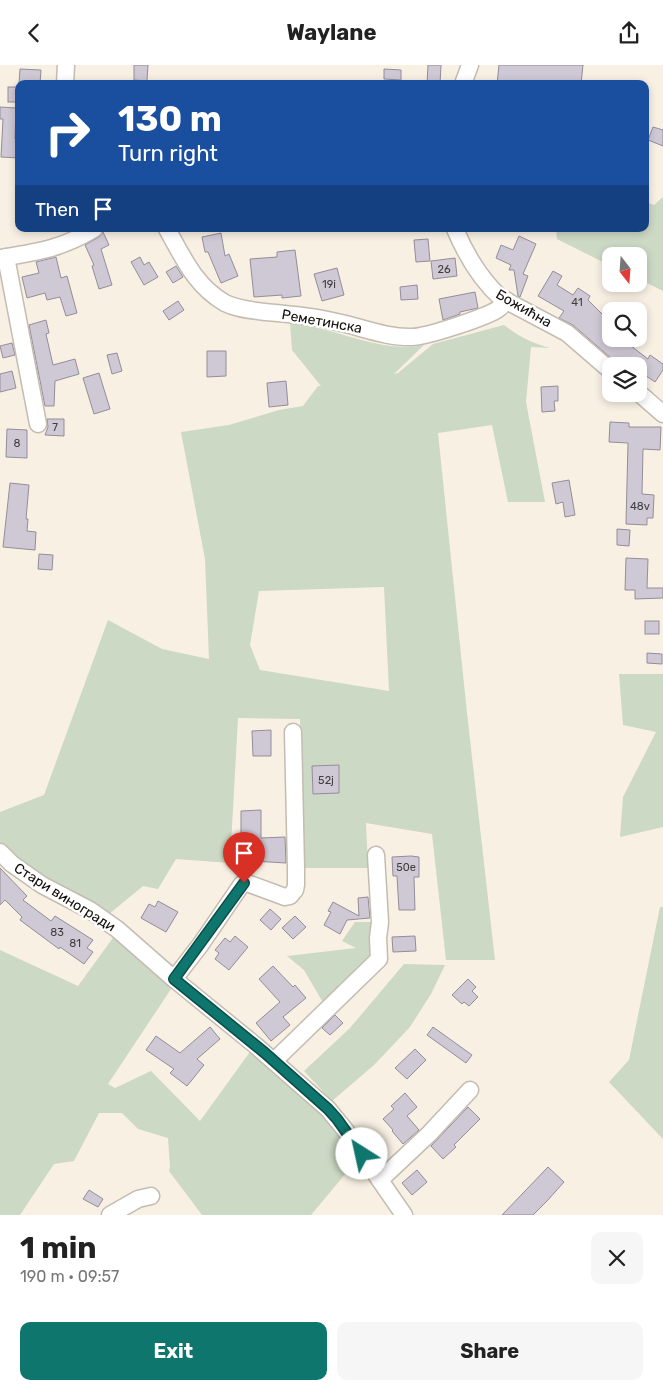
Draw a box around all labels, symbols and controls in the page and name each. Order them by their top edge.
icon: back [20,19,48,47]
text: Waylane [286,19,377,46]
icon: share [615,19,643,47]
text: 130 m [118,98,222,140]
icon: right [35,100,100,165]
text: Turn right [118,140,218,167]
icon: arrive [89,195,117,223]
text: Then [35,198,79,221]
north arrow [602,247,648,293]
map controls [602,247,647,402]
house number: 26 [437,263,451,276]
house number: 19i [322,278,336,291]
street label: Божићна [493,286,555,331]
house number: 41 [571,296,583,309]
button: search [602,302,647,347]
street label: Реметинска [280,306,363,337]
button: layers [602,357,647,402]
house number: 7 [52,421,58,434]
house number: 8 [14,437,21,450]
house number: 48v [630,500,650,513]
house number: 52j [318,774,334,787]
pin [223,832,265,883]
icon: arrive [230,839,258,867]
street label: Стари виногради [11,859,119,935]
house number: 50e [396,861,416,874]
house number: 83 [50,926,64,939]
house number: 81 [69,937,81,950]
position arrow [335,1127,387,1179]
text: 1 min [20,1230,97,1266]
button: close [591,1232,643,1284]
text: 190 m · 09:57 [20,1267,119,1286]
button: Exit [20,1322,327,1380]
button: Share [337,1322,643,1380]

